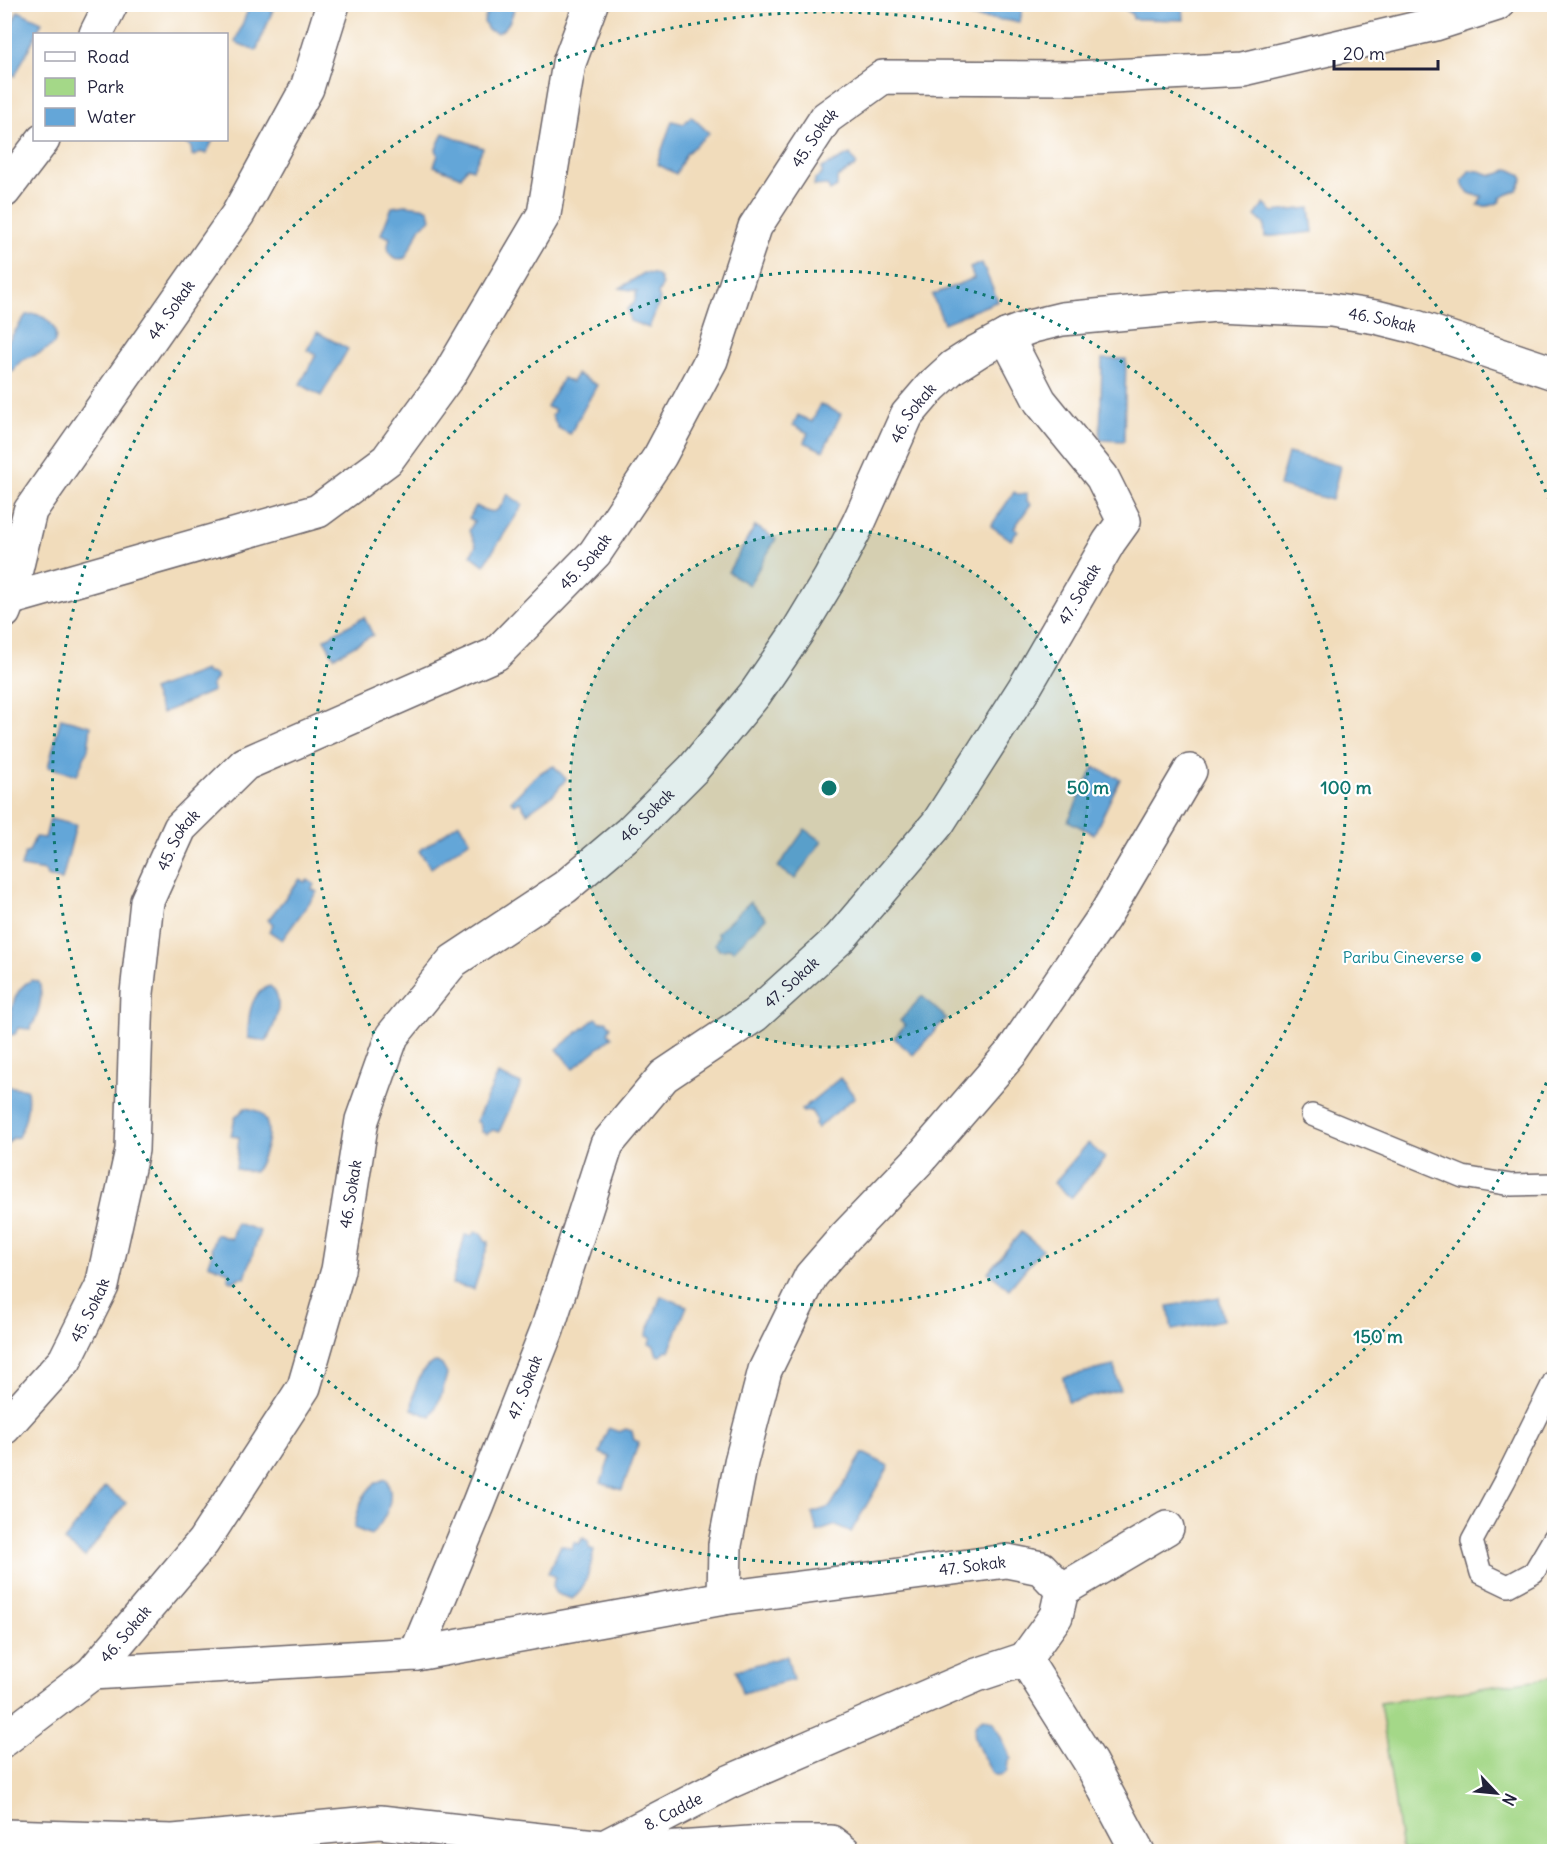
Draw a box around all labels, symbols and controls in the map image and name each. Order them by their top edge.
legend [33,33,228,141]
scale bar [1334,33,1438,71]
text: 20 m [1343,42,1385,65]
text: Road [87,45,130,68]
text: Park [87,75,124,98]
street label: 45. Sokak [787,103,842,171]
text: Water [87,105,137,128]
street label: 44. Sokak [143,276,199,344]
street label: 46. Sokak [1347,303,1418,337]
street label: 46. Sokak [886,379,940,446]
street label: 45. Sokak [555,529,615,594]
street label: 47. Sokak [1053,560,1104,628]
text: 50 m [1067,776,1109,799]
text: 100 m [1321,776,1372,799]
centre of rings [819,778,839,798]
street label: 46. Sokak [615,784,678,847]
street label: 45. Sokak [152,804,204,874]
place label: Paribu Cineverse [1343,947,1464,967]
marker: Paribu Cineverse [1469,950,1483,964]
street label: 47. Sokak [759,952,823,1012]
street label: 46. Sokak [335,1159,365,1230]
street label: 45. Sokak [66,1277,113,1345]
text: 150 m [1353,1325,1403,1348]
street label: 47. Sokak [503,1352,546,1422]
street label: 47. Sokak [938,1551,1007,1580]
street label: 46. Sokak [95,1601,155,1667]
north arrow [1466,1763,1526,1823]
street label: 8. Cadde [640,1788,706,1835]
text: N [1498,1790,1521,1809]

